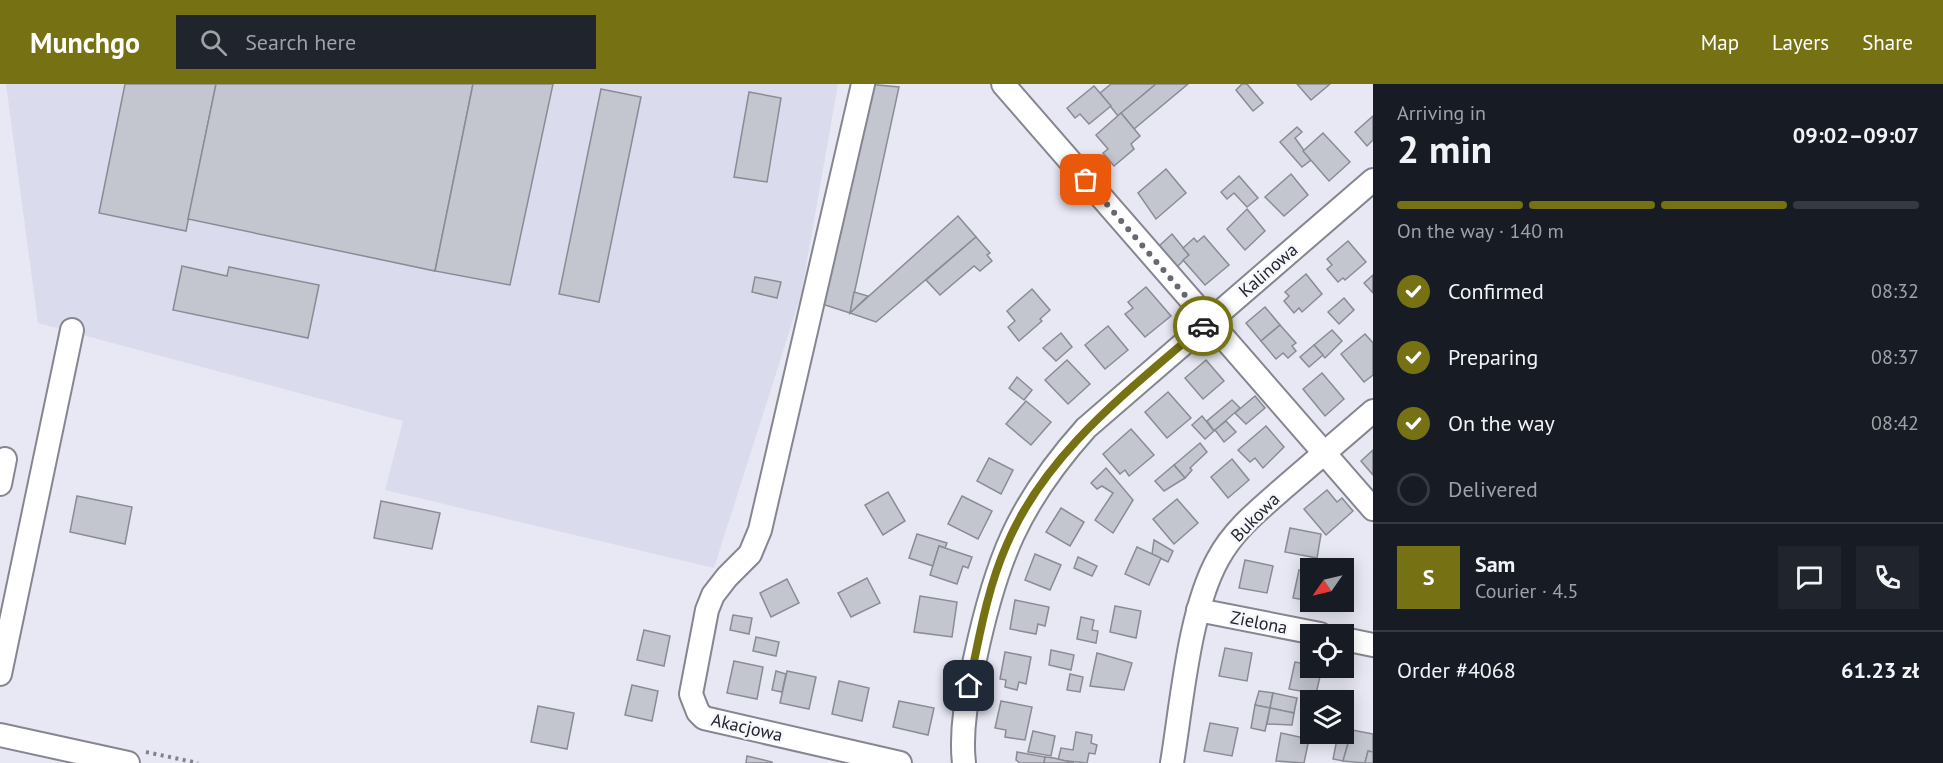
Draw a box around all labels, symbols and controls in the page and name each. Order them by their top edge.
search box [176,15,596,69]
text: Munchgo [30,24,140,61]
icon: search [197,26,230,59]
text: Search here [245,28,356,56]
text: Map [1701,29,1739,56]
text: Layers [1772,29,1829,56]
text: Share [1862,29,1913,56]
text: Arriving in [1397,100,1486,126]
text: 09:02–09:07 [1793,121,1919,149]
text: 2 min [1397,123,1492,174]
pin [1060,154,1111,205]
icon: bag [1069,163,1102,196]
text: On the way · 140 m [1397,218,1564,244]
street label: Kalinowa [1234,238,1302,302]
icon: check [1397,275,1430,308]
text: Confirmed [1448,277,1544,305]
text: 08:32 [1871,278,1919,304]
courier [1173,296,1233,356]
icon: car [1187,310,1220,343]
icon: check [1397,341,1430,374]
text: Preparing [1448,343,1538,371]
text: 08:37 [1871,344,1919,370]
icon: check [1397,407,1430,440]
text: On the way [1448,409,1555,437]
text: 08:42 [1871,410,1919,436]
text: Delivered [1448,475,1538,503]
street label: Bukowa [1226,488,1284,546]
button: chat [1778,546,1841,609]
button: phone [1856,546,1919,609]
text: Sam [1475,550,1515,578]
north arrow [1300,558,1354,612]
map controls [1300,558,1354,744]
text: S [1423,563,1434,591]
text: Courier · 4.5 [1475,578,1578,604]
street label: Zielona [1229,605,1289,639]
button: locate [1300,624,1354,678]
text: Order #4068 [1397,656,1516,684]
text: 61.23 zł [1841,656,1919,684]
pin [943,660,994,711]
icon: home [952,669,985,702]
button: layers [1300,690,1354,744]
street label: Akacjowa [709,708,785,746]

